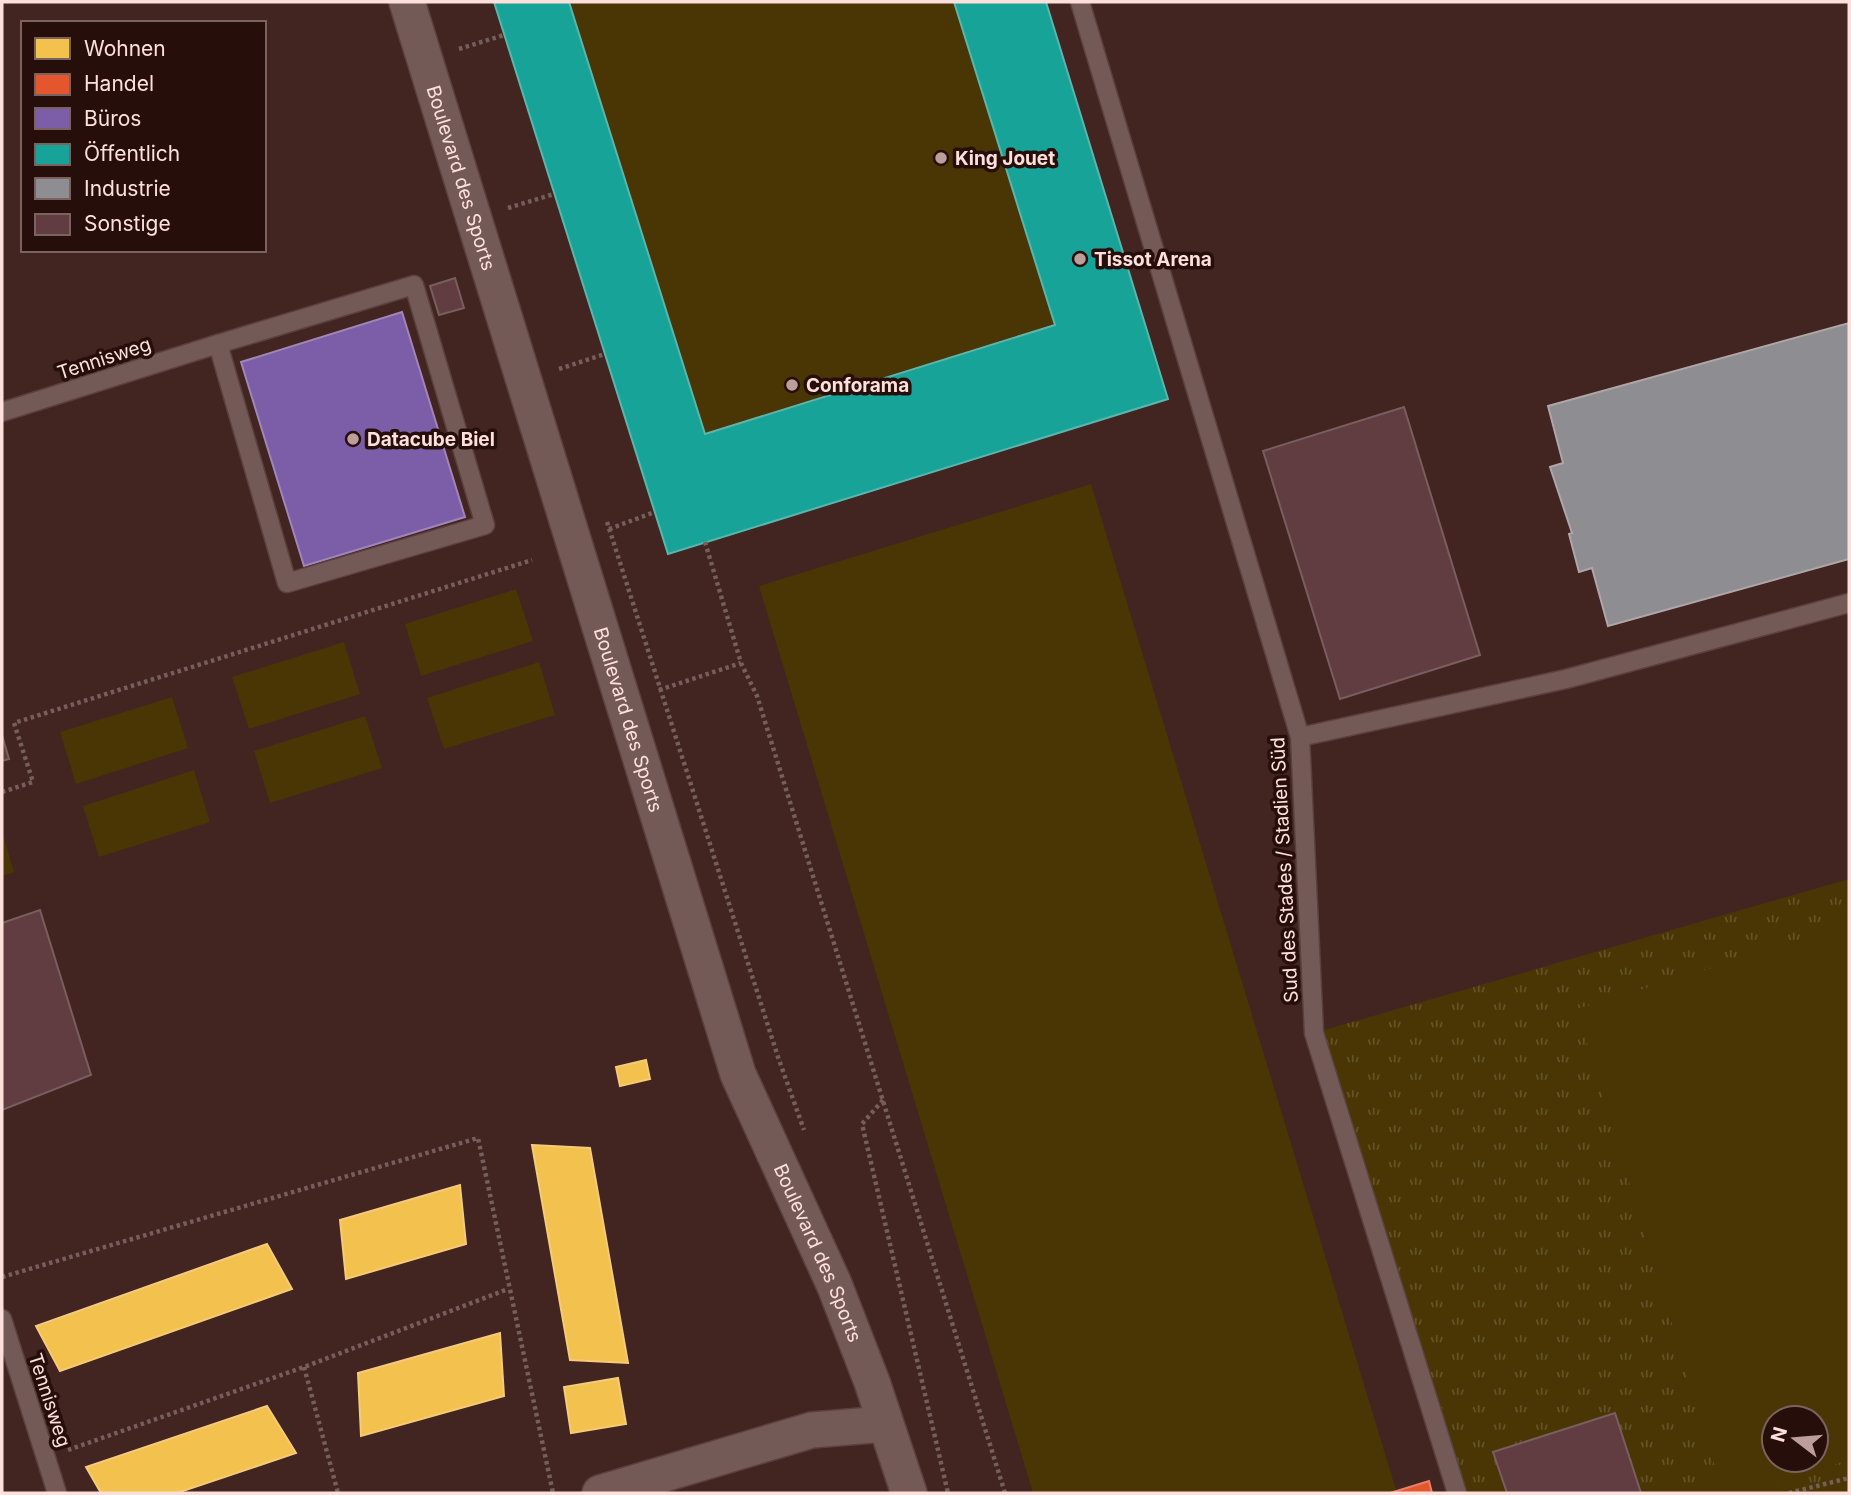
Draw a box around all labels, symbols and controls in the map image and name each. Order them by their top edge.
legend [21,21,266,252]
text: Wohnen [84,36,166,61]
text: Handel [84,71,154,96]
street label: Boulevard des Sports [421,83,500,273]
text: Büros [84,106,141,131]
text: Öffentlich [84,141,180,166]
place label: King Jouet [955,147,1055,170]
marker: King Jouet [933,150,949,166]
text: Industrie [84,176,171,201]
text: Sonstige [84,211,171,236]
place label: Tissot Arena [1094,248,1212,271]
marker: Tissot Arena [1072,251,1088,267]
street label: Tennisweg [55,333,154,384]
place label: Conforama [806,374,909,397]
marker: Conforama [784,377,800,393]
place label: Datacube Biel [367,428,495,451]
marker: Datacube Biel [345,431,361,447]
street label: Boulevard des Sports [589,624,667,815]
street label: Sud des Stades / Stadien Süd [1266,737,1303,1003]
street label: Boulevard des Sports [769,1160,866,1346]
street label: Tennisweg [24,1351,75,1450]
north arrow [1760,1404,1830,1474]
text: N [1766,1424,1792,1445]

